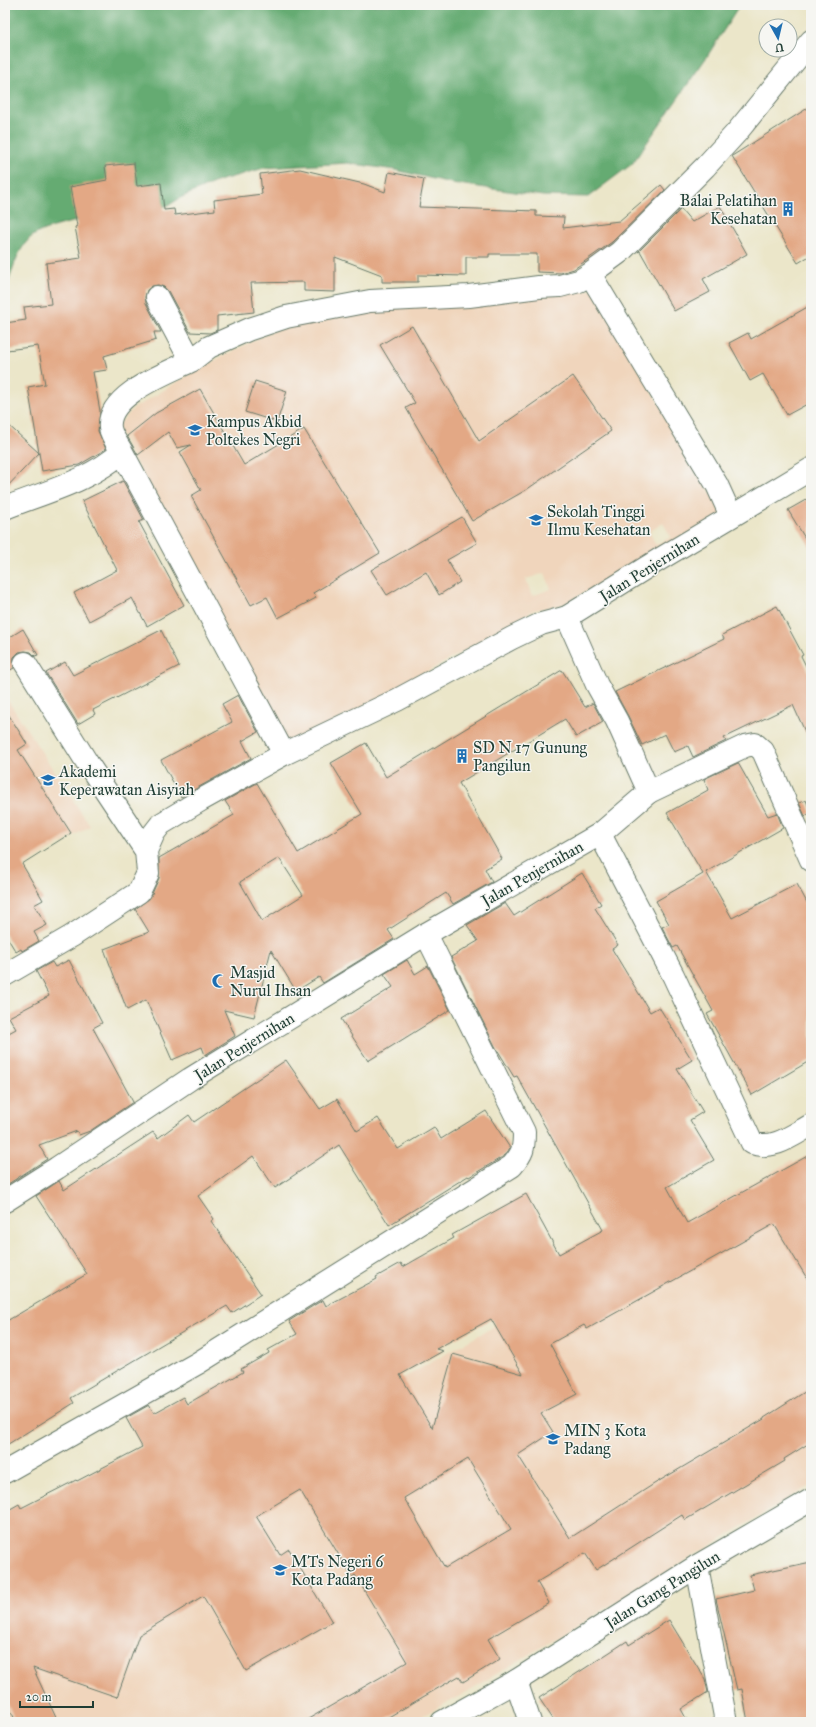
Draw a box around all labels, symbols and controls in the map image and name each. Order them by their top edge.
north arrow [758,18,798,58]
text: U [774,40,785,54]
place label: Balai Pelatihan Kesehatan [680,191,777,228]
building icon: Balai Pelatihan Kesehatan [780,201,796,217]
place label: Kampus Akbid Poltekes Negri [206,412,302,450]
school or university icon: Kampus Akbid Poltekes Negri [187,422,203,438]
place label: Sekolah Tinggi Ilmu Kesehatan [547,502,651,539]
school or university icon: Sekolah Tinggi Ilmu Kesehatan [528,512,544,528]
street label: Jalan Penjernihan [594,529,703,608]
place label: SD N 17 Gunung Pangilun [473,738,588,776]
building icon: SD N 17 Gunung Pangilun [454,748,470,764]
place label: Akademi Keperawatan Aisyiah [58,762,195,799]
school or university icon: Akademi Keperawatan Aisyiah [40,772,56,788]
street label: Jalan Penjernihan [476,837,587,912]
place label: Masjid Nurul Ihsan [230,963,312,1000]
mosque icon: Masjid Nurul Ihsan [211,973,227,989]
street label: Jalan Penjernihan [189,1008,298,1087]
place label: MIN 3 Kota Padang [564,1421,646,1459]
school or university icon: MIN 3 Kota Padang [545,1431,561,1447]
street label: Jalan Gang Pangilun [600,1546,724,1634]
place label: MTs Negeri 6 Kota Padang [291,1552,384,1590]
school or university icon: MTs Negeri 6 Kota Padang [272,1562,288,1578]
scale bar [20,1683,93,1709]
text: 20 m [26,1690,52,1704]

